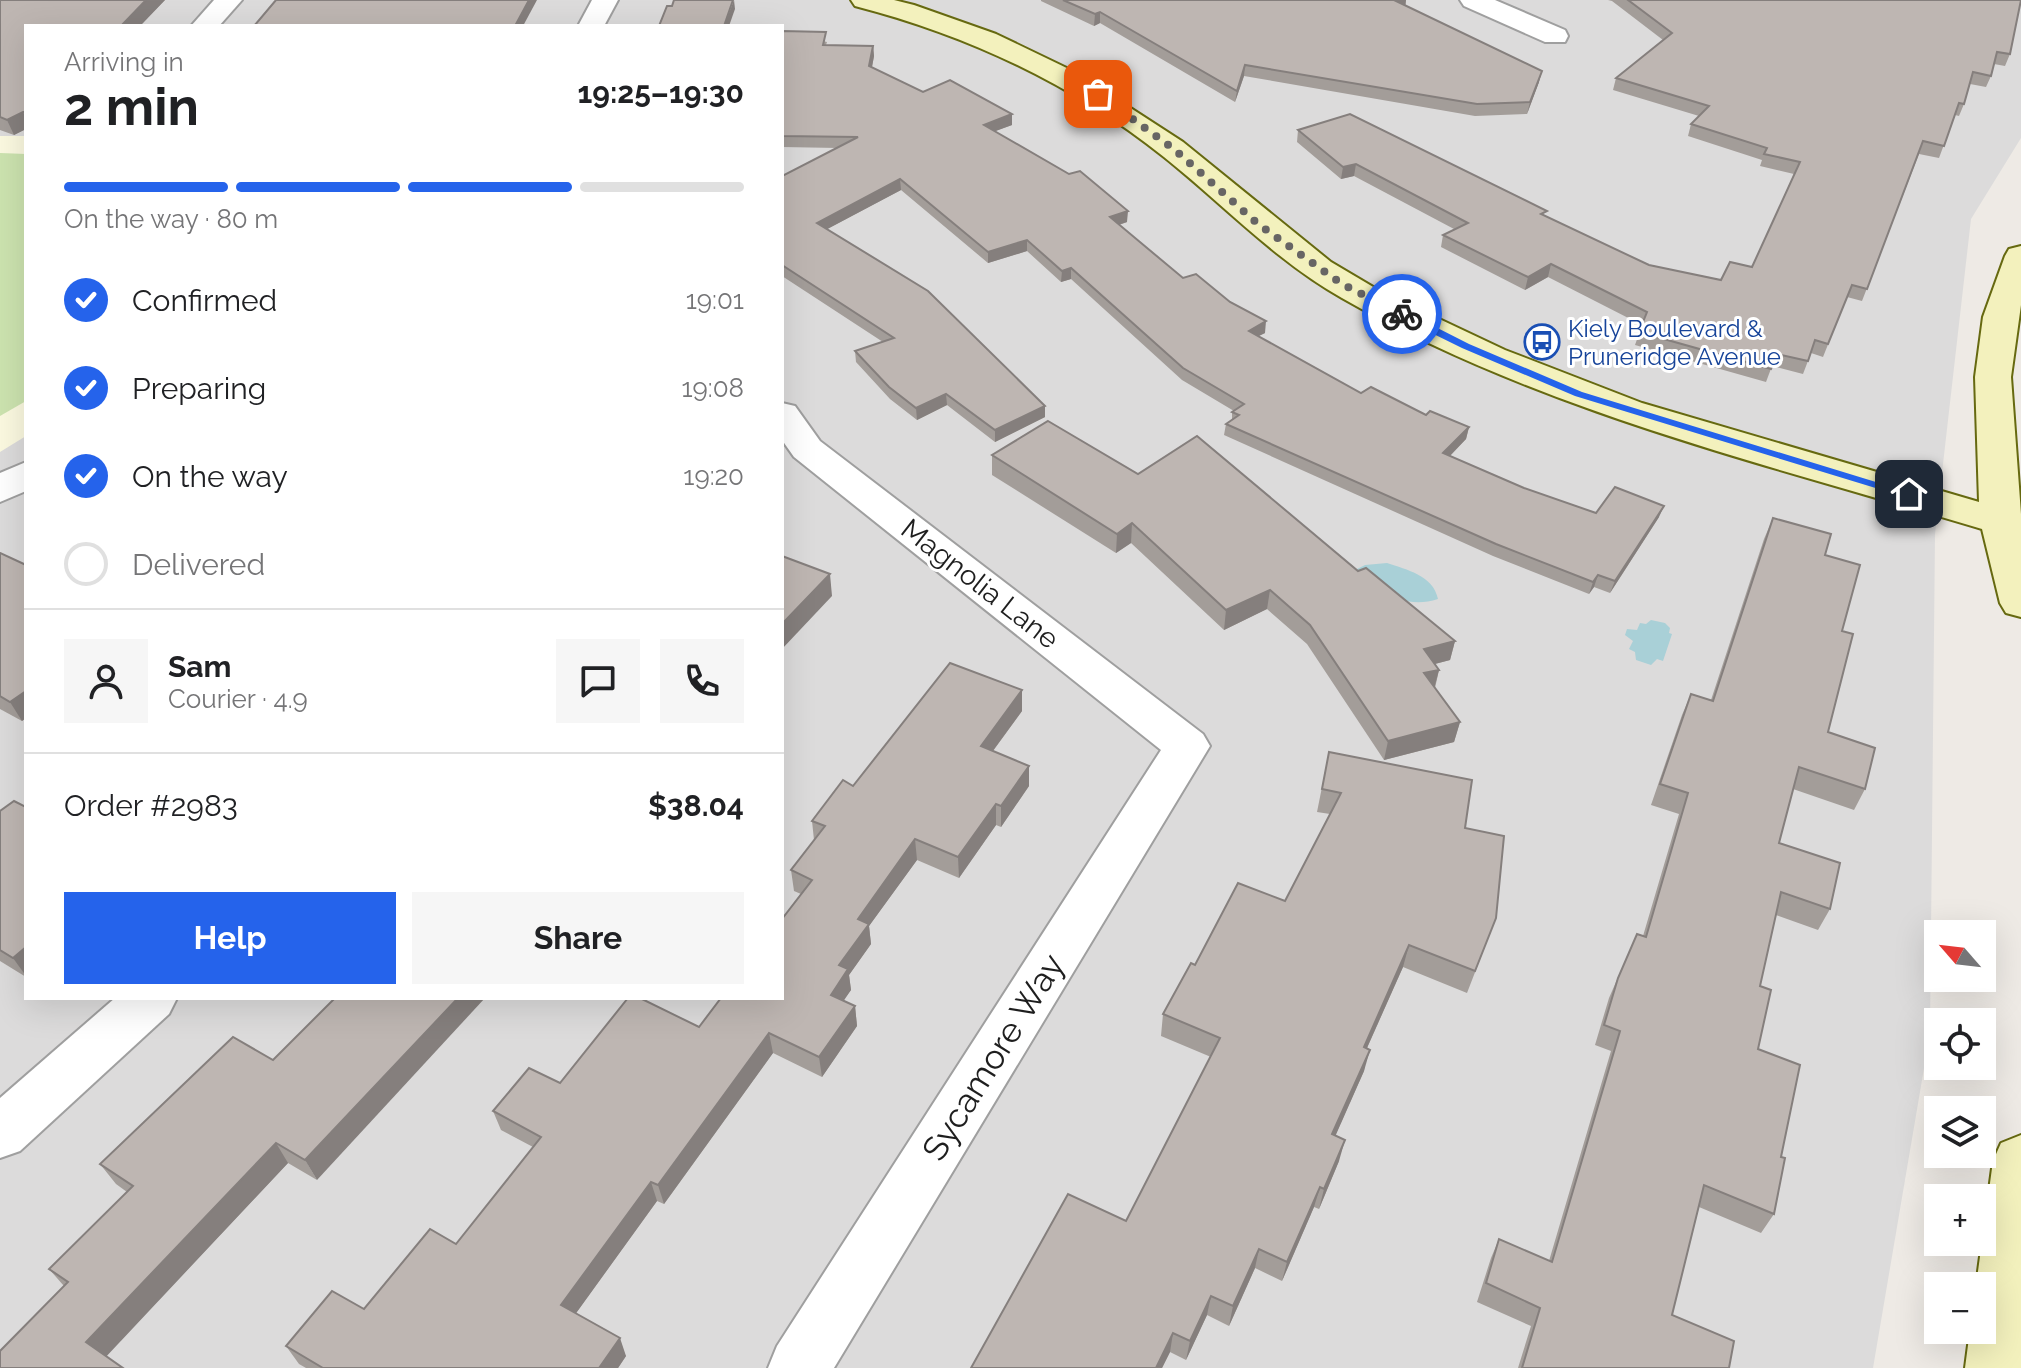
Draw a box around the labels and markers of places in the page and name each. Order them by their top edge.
pin [1064,60,1132,128]
place label: Kiely Boulevard & Pruneridge Avenue [1568,314,1781,371]
bus stop icon: Kiely Boulevard & Pruneridge Avenue [1523,323,1561,361]
pin [1875,460,1943,528]

